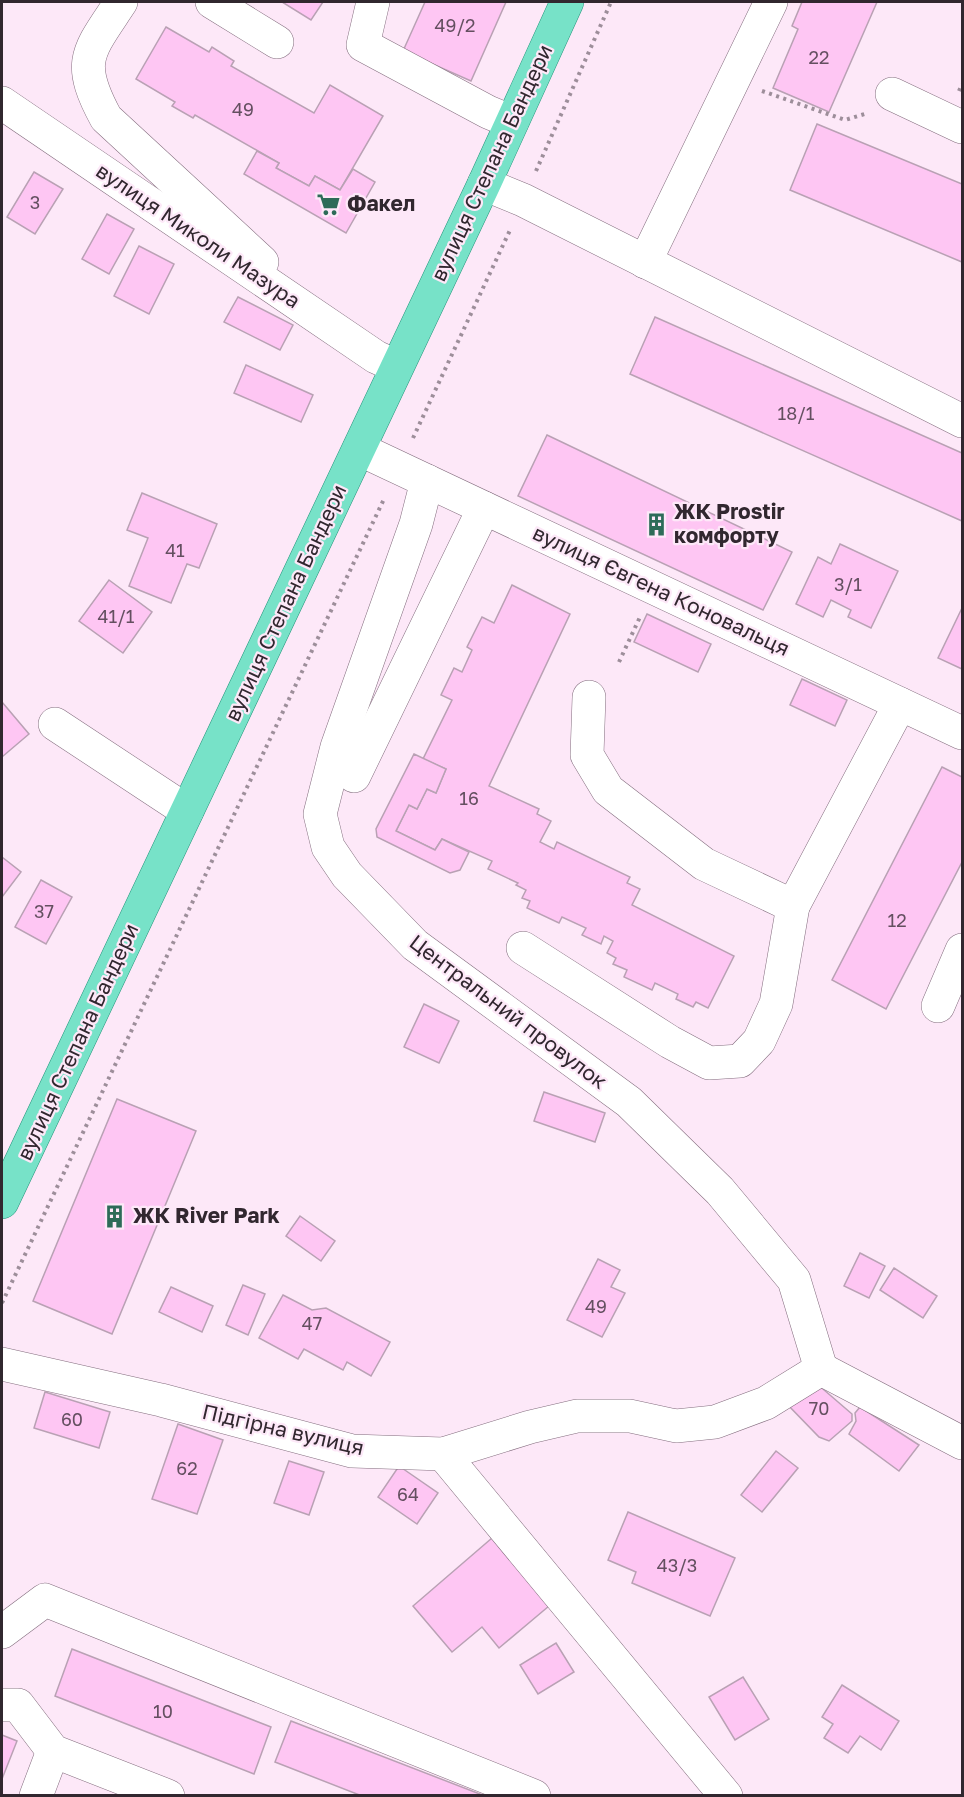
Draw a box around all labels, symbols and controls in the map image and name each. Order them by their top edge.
house number: 49/2 [435,14,475,36]
street label: вулиця Степана Бандери [425,40,558,285]
house number: 22 [809,46,829,68]
house number: 49 [232,98,254,120]
street label: вулиця Миколи Мазура [92,157,306,313]
place label: Факел [347,190,415,216]
house number: 3 [30,191,40,213]
supermarket icon: Факел [316,191,342,217]
house number: 18/1 [777,402,815,424]
street label: вулиця Степана Бандери [219,480,352,725]
place label: ЖК Prostir комфорту [674,498,785,548]
building icon: ЖК Prostir комфорту [643,511,669,537]
street label: вулиця Євгена Коновальця [529,519,794,661]
house number: 41 [165,539,185,561]
house number: 3/1 [834,573,862,595]
house number: 41/1 [97,605,135,627]
house number: 16 [459,787,479,809]
house number: 37 [34,900,54,922]
house number: 12 [887,909,907,931]
street label: вулиця Степана Бандери [11,919,144,1164]
street label: Центральний провулок [405,928,613,1094]
place label: ЖК River Park [133,1202,280,1228]
building icon: ЖК River Park [102,1203,128,1229]
house number: 49 [585,1295,607,1317]
house number: 47 [302,1312,322,1334]
house number: 70 [809,1397,829,1419]
street label: Підгірна вулиця [200,1398,367,1460]
house number: 60 [61,1408,83,1430]
house number: 62 [176,1457,198,1479]
house number: 64 [397,1483,419,1505]
house number: 43/3 [657,1554,697,1576]
house number: 10 [153,1700,173,1722]

